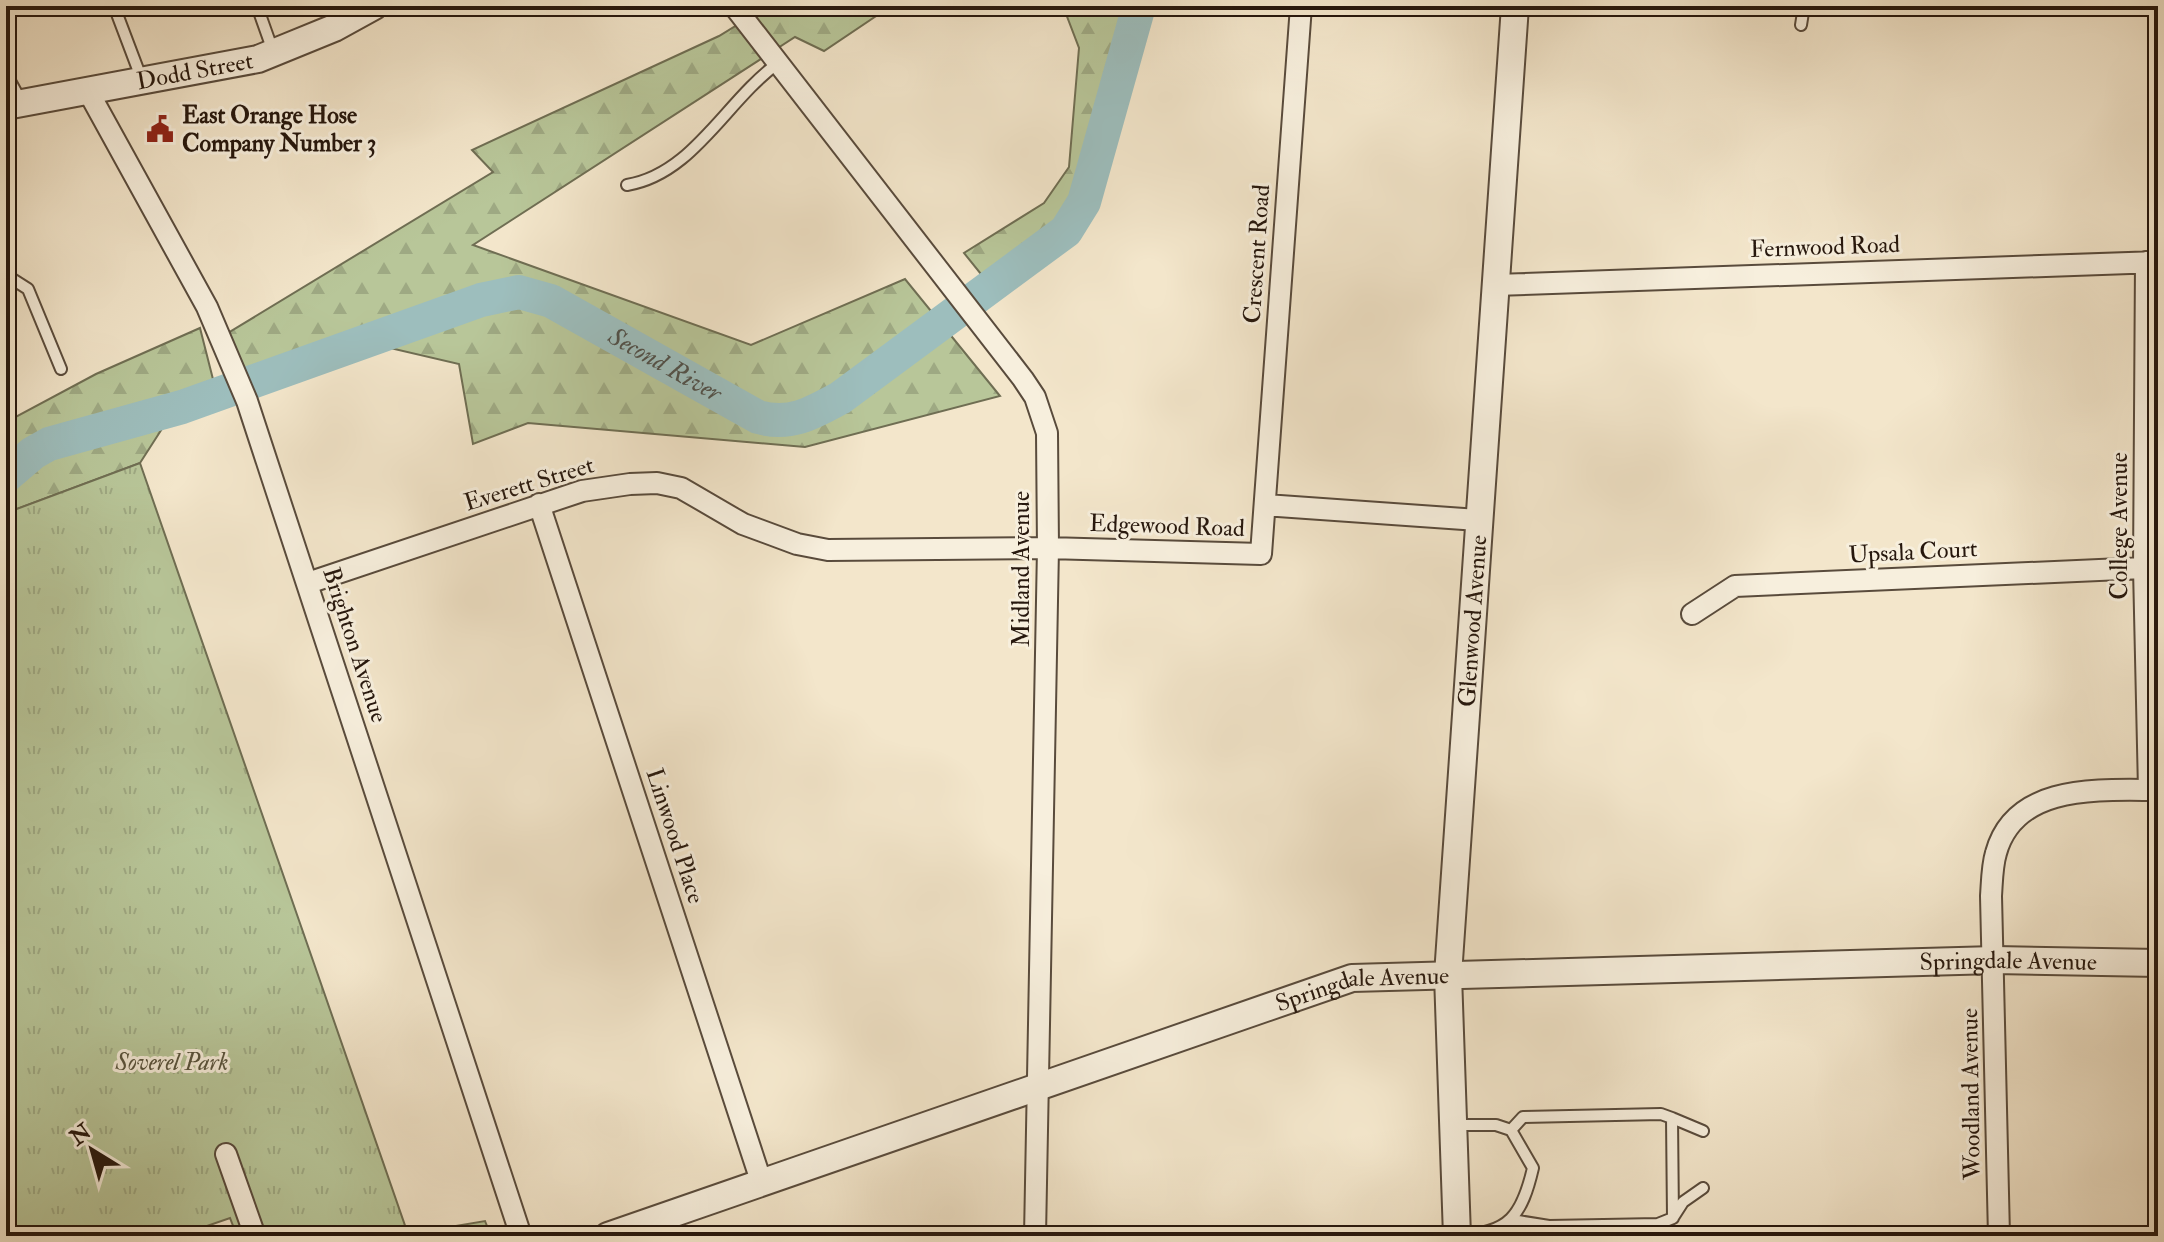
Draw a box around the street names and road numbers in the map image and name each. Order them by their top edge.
street label: Dodd Street [134,45,256,97]
street label: Crescent Road [1237,183,1277,325]
street label: Fernwood Road [1749,229,1901,265]
street label: Everett Street [460,449,598,518]
street label: College Avenue [2104,452,2135,600]
street label: Midland Avenue [1006,491,1037,647]
street label: Edgewood Road [1089,508,1246,544]
street label: Upsala Court [1848,533,1979,571]
street label: Glenwood Avenue [1451,534,1494,708]
street label: Brighton Avenue [315,563,395,727]
street label: Linwood Place [639,765,711,907]
street label: Springdale Avenue [1919,944,2097,978]
street label: Springdale Avenue [1271,960,1450,1019]
street label: Woodland Avenue [1954,1008,1988,1181]

